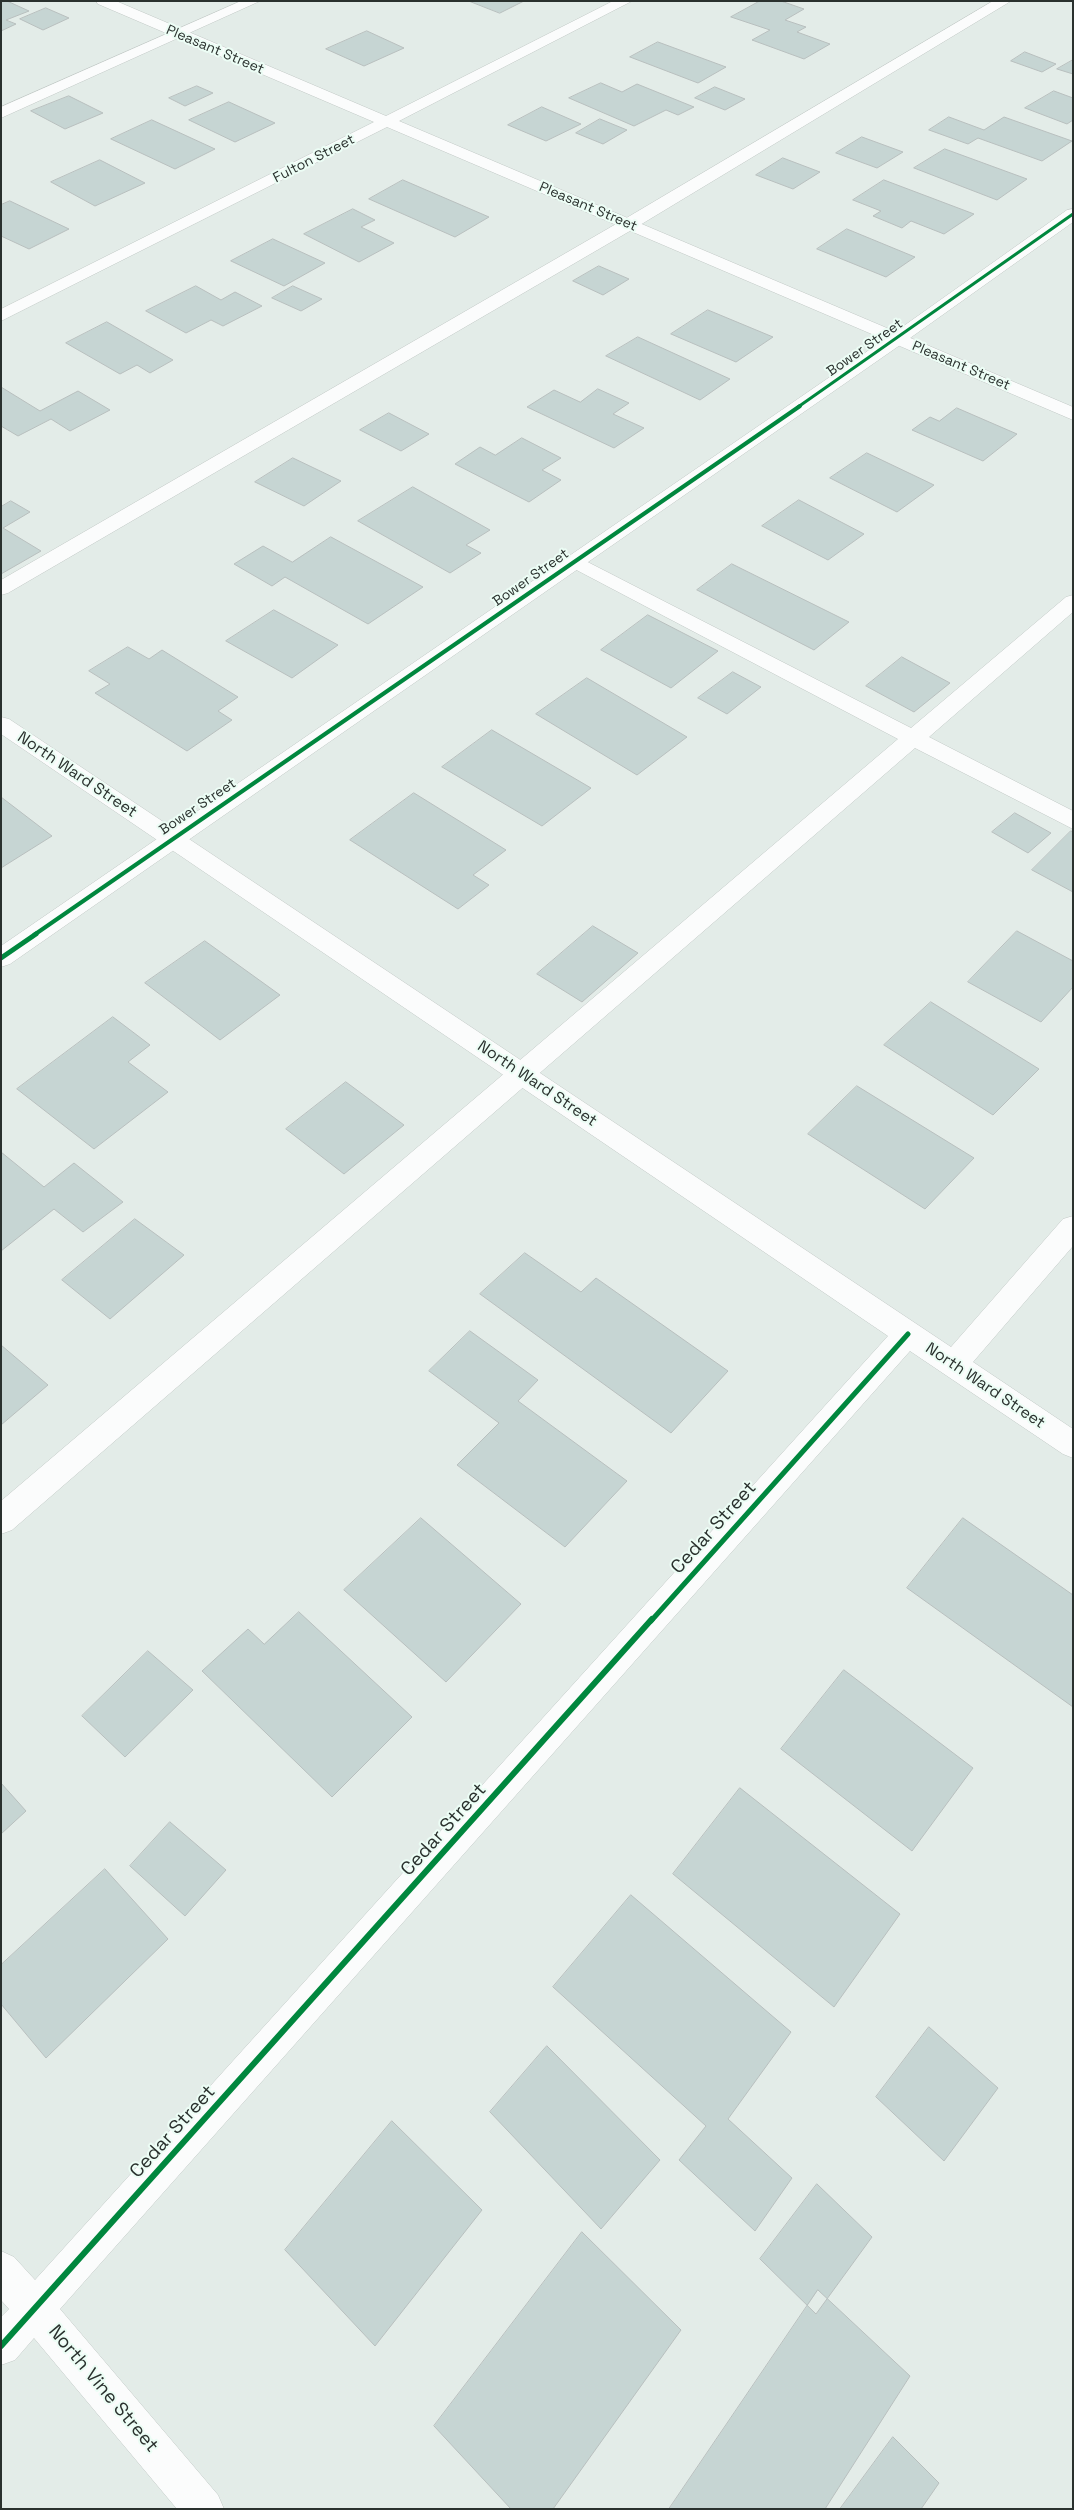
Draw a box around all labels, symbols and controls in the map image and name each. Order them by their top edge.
street label: Pleasant Street [164,22,266,78]
street label: Fulton Street [270,131,358,187]
street label: Pleasant Street [537,179,639,235]
street label: Bower Street [824,316,906,380]
street label: Pleasant Street [910,338,1012,394]
street label: Bower Street [490,546,572,610]
street label: North Ward Street [14,728,140,822]
street label: Bower Street [156,775,240,839]
street label: North Ward Street [474,1037,600,1131]
street label: North Ward Street [922,1339,1048,1433]
street label: Cedar Street [666,1477,762,1579]
street label: Cedar Street [396,1779,492,1881]
street label: Cedar Street [125,2081,221,2183]
street label: North Vine Street [43,2321,163,2457]

